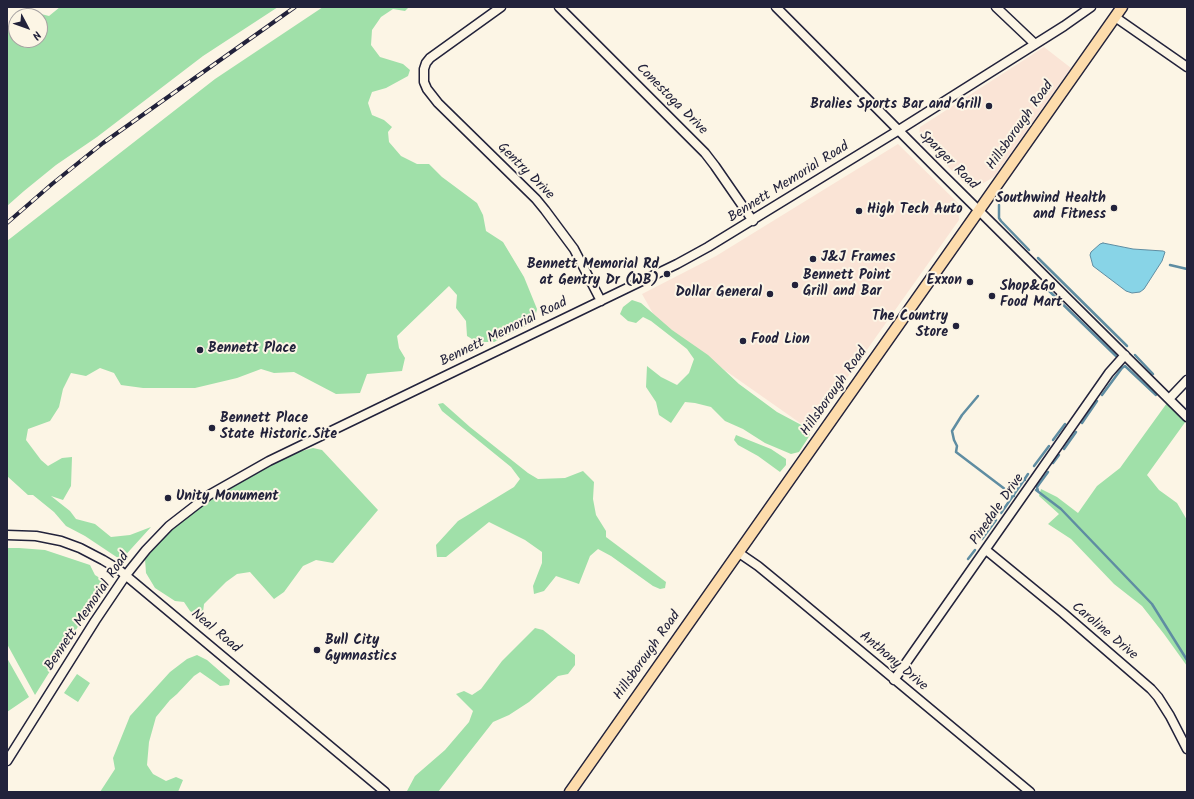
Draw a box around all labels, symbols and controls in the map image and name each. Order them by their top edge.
north arrow [8,8,48,48]
text: N [27,27,45,44]
street label: Conestoga Drive [632,61,710,139]
street label: Hillsborough Road [984,78,1058,174]
place label: Bralies Sports Bar and Grill [810,98,981,114]
marker: Bralies Sports Bar and Grill [984,101,994,111]
street label: Sparger Road [915,128,981,194]
street label: Bennett Memorial Road [725,139,853,227]
street label: Gentry Drive [493,140,557,204]
place label: Southwind Health and Fitness [996,192,1106,224]
place label: High Tech Auto [867,203,963,219]
marker: Southwind Health and Fitness [1109,203,1119,213]
marker: High Tech Auto [854,206,864,216]
place label: J&J Frames [821,251,896,267]
marker: J&J Frames [808,254,818,264]
place label: Bennett Memorial Rd at Gentry Dr (WB) [527,258,659,290]
marker: Bennett Memorial Rd at Gentry Dr (WB) [662,269,672,279]
place label: Bennett Point Grill and Bar [803,269,891,302]
place label: Exxon [927,274,962,290]
marker: Exxon [965,277,975,287]
marker: Bennett Point Grill and Bar [790,280,800,290]
place label: Shop&Go Food Mart [1000,280,1062,312]
place label: Dollar General [676,286,762,302]
marker: Dollar General [765,289,775,299]
marker: Shop&Go Food Mart [987,291,997,301]
street label: Bennett Memorial Road [438,295,570,371]
place label: The Country Store [872,310,948,342]
marker: The Country Store [951,321,961,331]
place label: Food Lion [751,333,810,349]
marker: Food Lion [738,336,748,346]
place label: Bennett Place [208,342,296,358]
street label: Hillsborough Road [798,344,872,440]
marker: Bennett Place [195,345,205,355]
place label: Bennett Place State Historic Site [220,412,337,444]
marker: Bennett Place State Historic Site [207,423,217,433]
street label: Pinedale Drive [967,471,1029,549]
place label: Unity Monument [176,490,279,506]
marker: Unity Monument [163,493,173,503]
street label: Bennett Memorial Road [42,550,134,674]
street label: Caroline Drive [1067,599,1141,665]
street label: Neal Road [187,606,243,658]
street label: Hillsborough Road [611,608,685,704]
street label: Anthony Drive [855,629,931,695]
place label: Bull City Gymnastics [325,634,397,666]
marker: Bull City Gymnastics [312,645,322,655]

